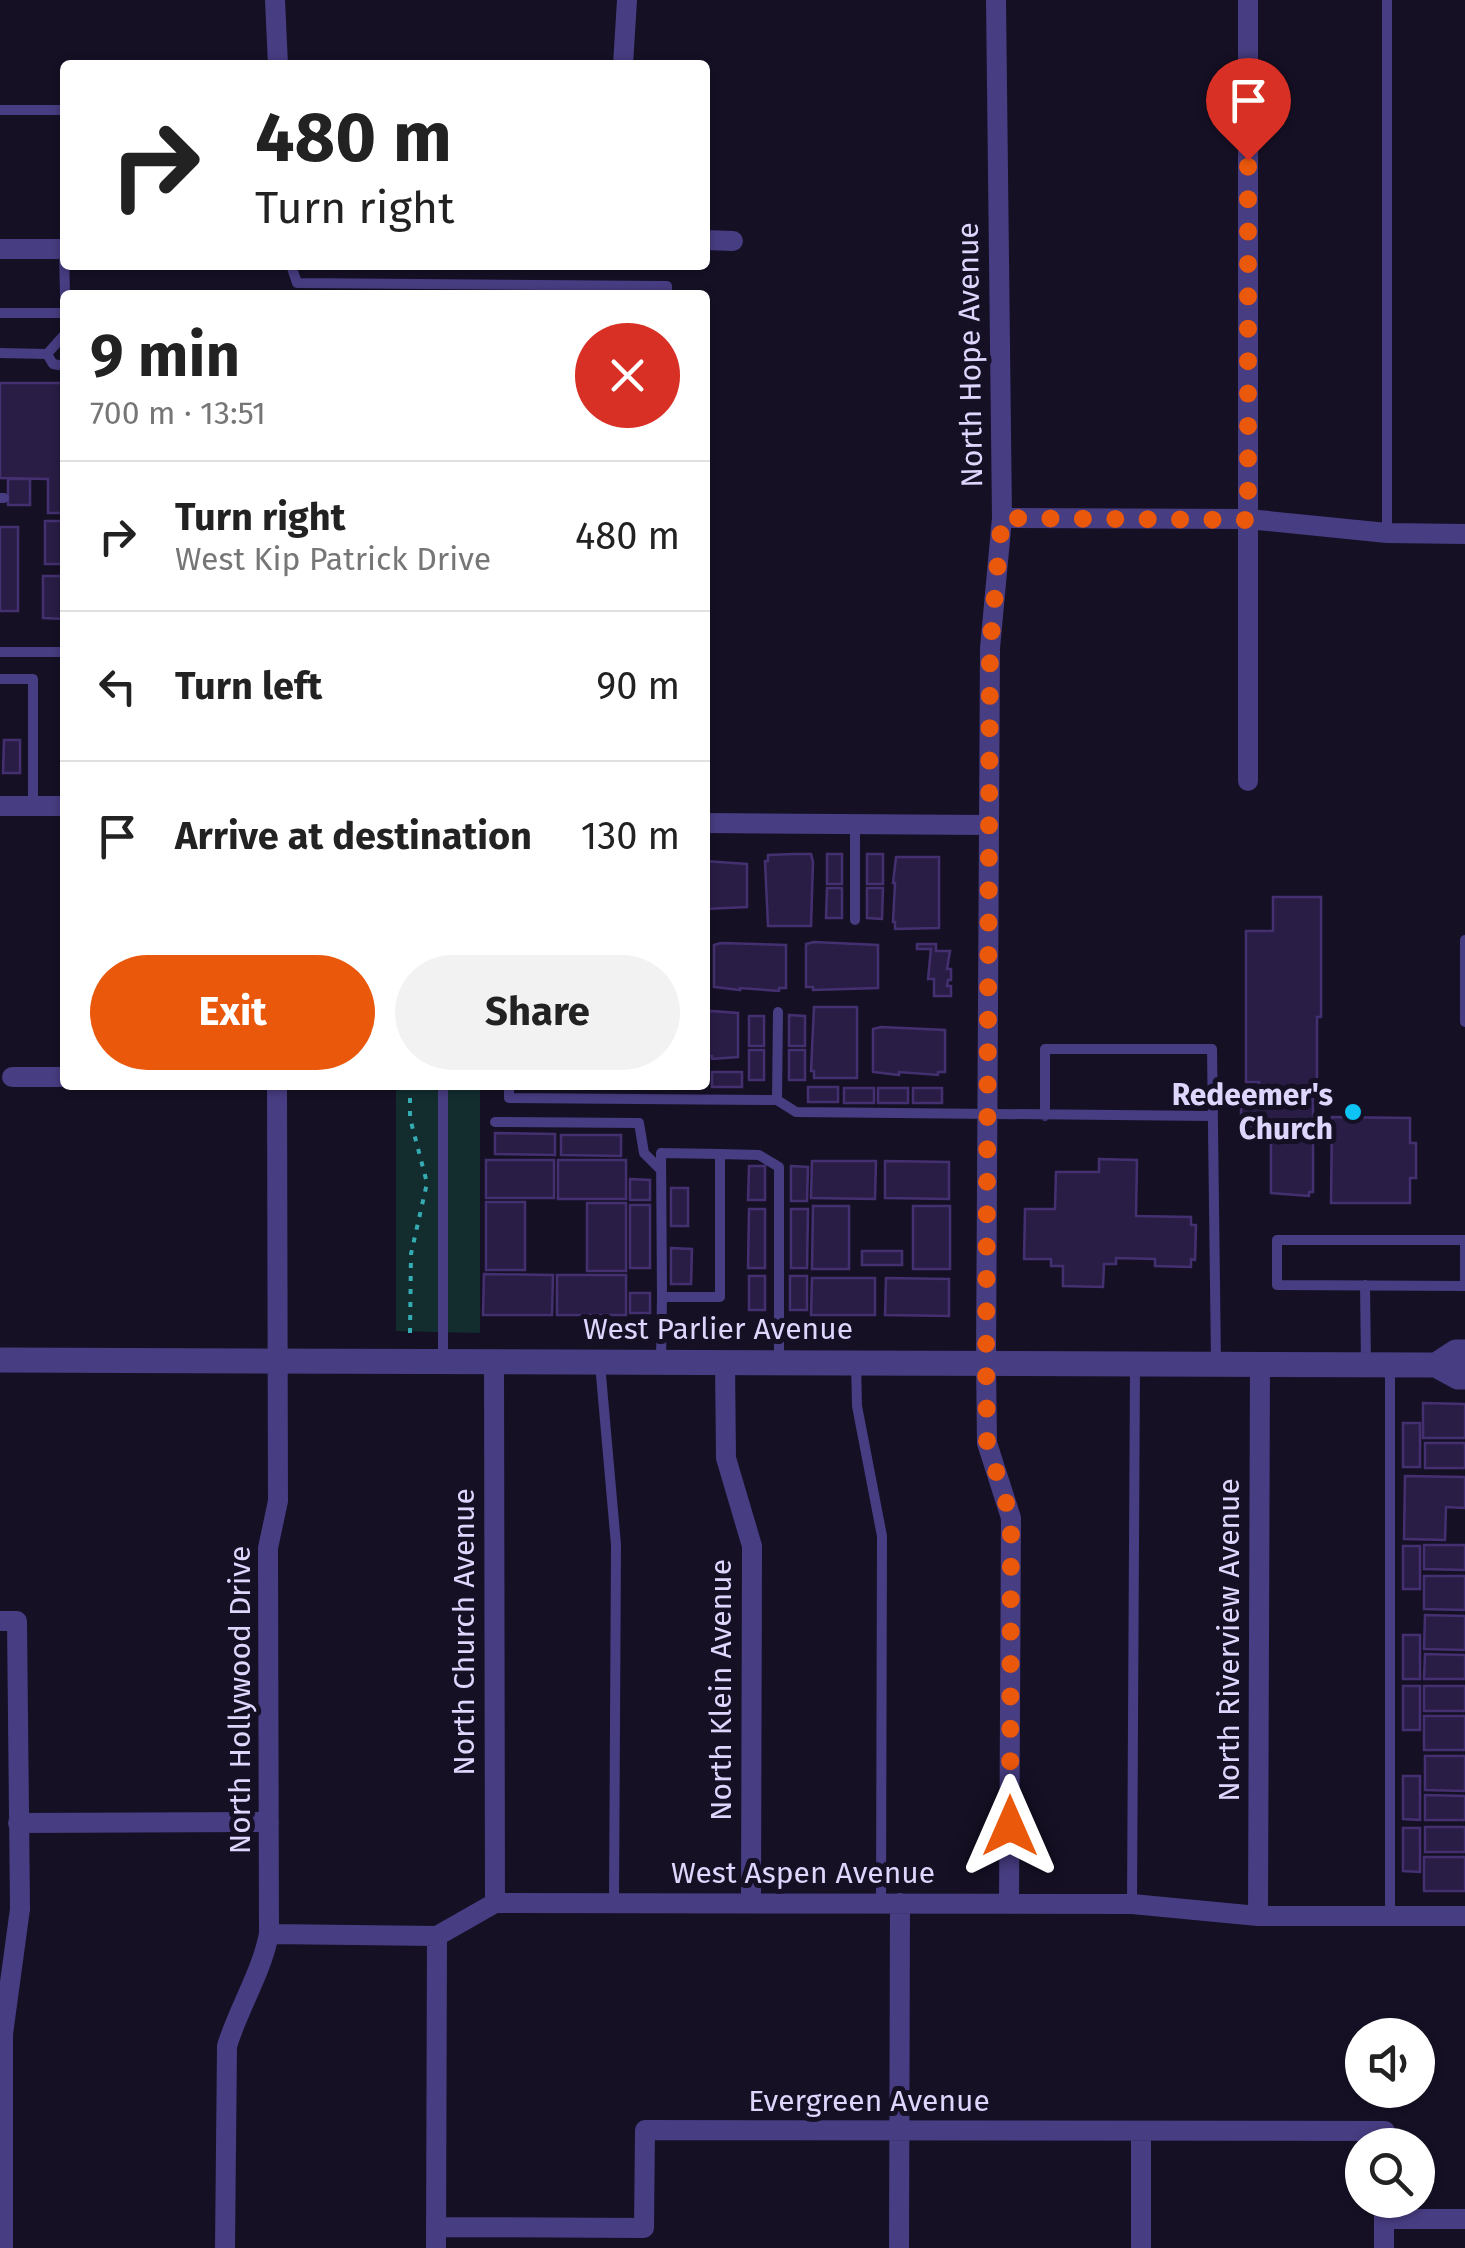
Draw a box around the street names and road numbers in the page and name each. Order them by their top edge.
street label: North Hope Avenue [950,222,990,488]
street label: West Parlier Avenue [583,1311,853,1347]
street label: North Riverview Avenue [1211,1478,1247,1802]
street label: North Church Avenue [446,1488,482,1776]
street label: North Hollywood Drive [222,1546,258,1854]
street label: North Klein Avenue [703,1559,739,1821]
street label: West Aspen Avenue [671,1855,935,1891]
street label: Evergreen Avenue [748,2083,990,2119]

